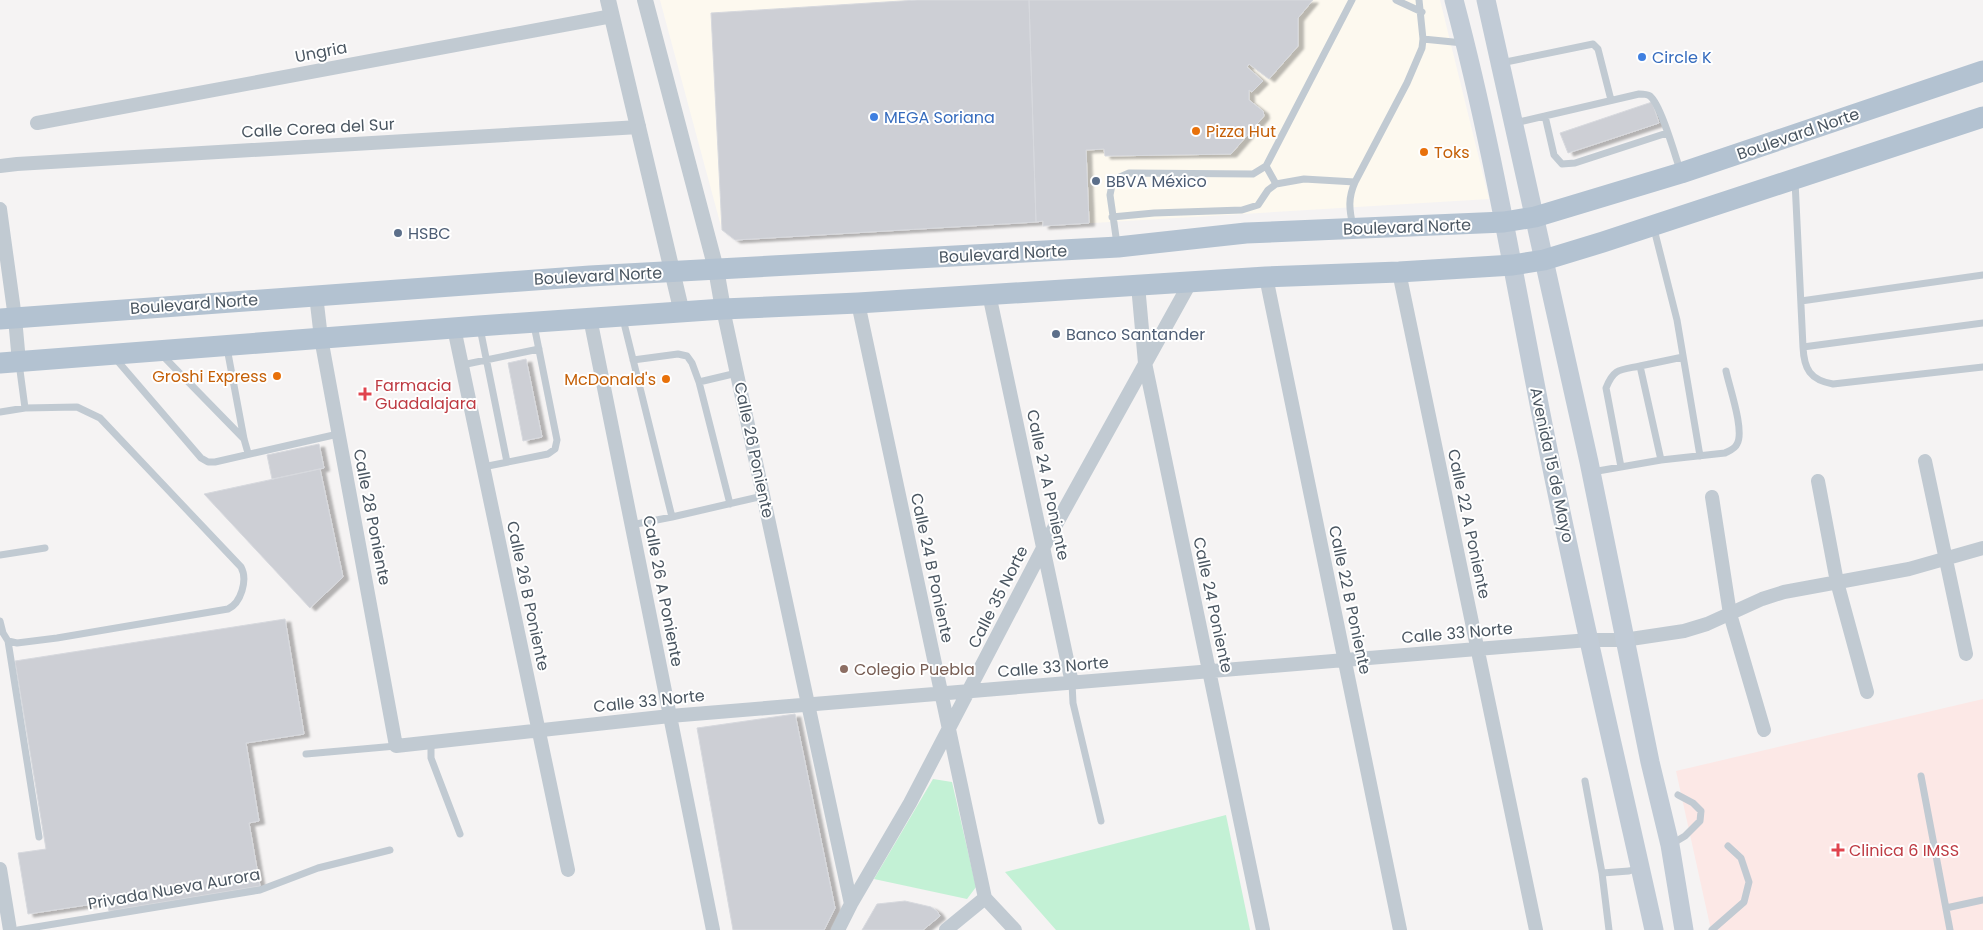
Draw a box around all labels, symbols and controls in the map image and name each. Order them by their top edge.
street label: Ungria [293,36,349,68]
place label: Circle K [1652,46,1712,69]
marker: Circle K [1636,51,1648,63]
street label: Boulevard Norte [1734,102,1862,166]
place label: MEGA Soriana [884,106,995,129]
marker: MEGA Soriana [868,111,880,123]
street label: Calle Corea del Sur [241,113,395,143]
place label: Pizza Hut [1206,120,1276,143]
marker: Pizza Hut [1190,125,1202,137]
place label: Toks [1434,141,1470,164]
marker: Toks [1418,146,1430,158]
place label: BBVA México [1106,170,1207,193]
marker: BBVA México [1090,175,1102,187]
street label: Boulevard Norte [1343,213,1472,241]
place label: HSBC [408,222,451,245]
marker: HSBC [392,227,404,239]
street label: Boulevard Norte [938,239,1068,269]
street label: Boulevard Norte [533,261,663,291]
street label: Boulevard Norte [129,288,259,320]
place label: Banco Santander [1066,323,1205,346]
marker: Banco Santander [1050,328,1062,340]
place label: Groshi Express [152,365,267,388]
place label: McDonald's [564,368,656,391]
marker: Groshi Express [271,370,283,382]
marker: McDonald's [660,373,672,385]
place label: Farmacia Guadalajara [375,374,476,415]
street label: Calle 26 Poniente [728,380,780,520]
street label: Avenida 15 de Mayo [1524,385,1580,545]
marker: Farmacia Guadalajara [359,388,371,400]
street label: Calle 24 A Poniente [1021,408,1075,562]
street label: Calle 28 Poniente [348,447,397,587]
street label: Calle 22 A Poniente [1442,447,1496,601]
street label: Calle 24 B Poniente [905,491,959,645]
street label: Calle 26 A Poniente [637,513,689,669]
street label: Calle 26 B Poniente [501,519,555,673]
street label: Calle 22 B Poniente [1323,523,1377,677]
street label: Calle 24 Poniente [1187,535,1239,675]
street label: Calle 35 Norte [962,542,1034,652]
street label: Calle 33 Norte [1400,617,1514,649]
street label: Calle 33 Norte [996,651,1110,683]
place label: Colegio Puebla [854,658,975,681]
marker: Colegio Puebla [838,663,850,675]
street label: Calle 33 Norte [592,684,706,718]
place label: Clinica 6 IMSS [1849,839,1959,862]
marker: Clinica 6 IMSS [1831,843,1845,857]
street label: Privada Nueva Aurora [86,863,262,915]

